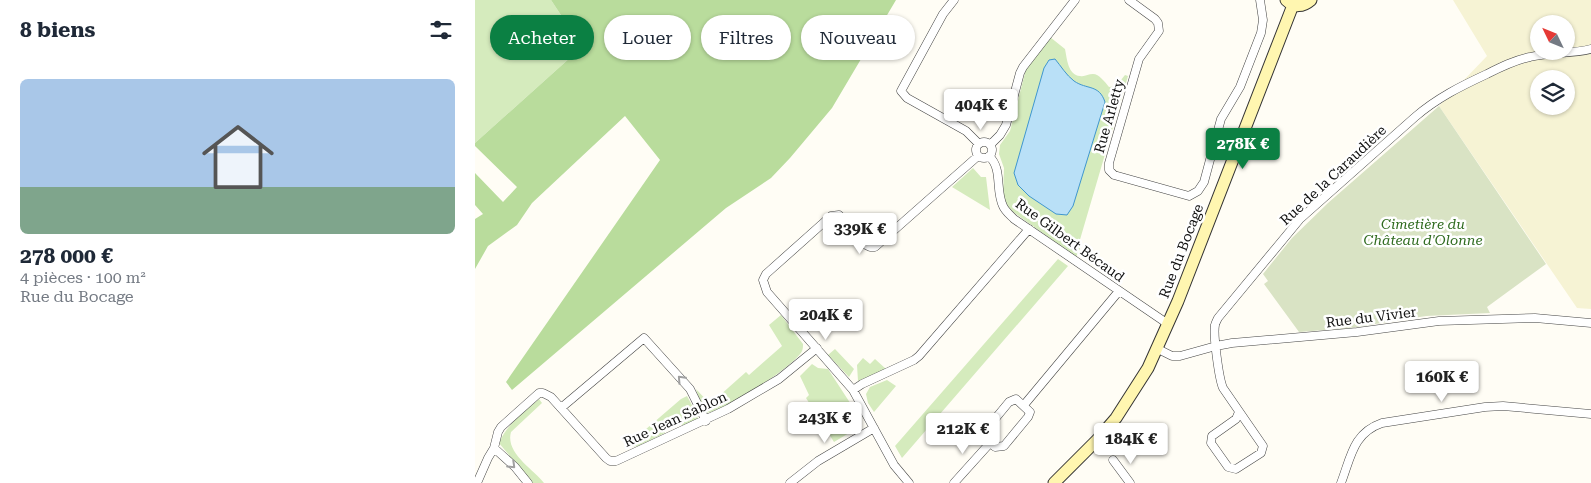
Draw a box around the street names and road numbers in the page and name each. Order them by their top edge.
street label: Rue Arletty [1091,77,1127,155]
street label: Rue de la Caraudière [1277,122,1390,228]
street label: Rue Gilbert Bécaud [1012,195,1128,285]
street label: Rue du Bocage [1156,201,1206,300]
street label: Rue du Vivier [1325,303,1417,330]
street label: Rue Jean Sablon [621,388,729,450]

